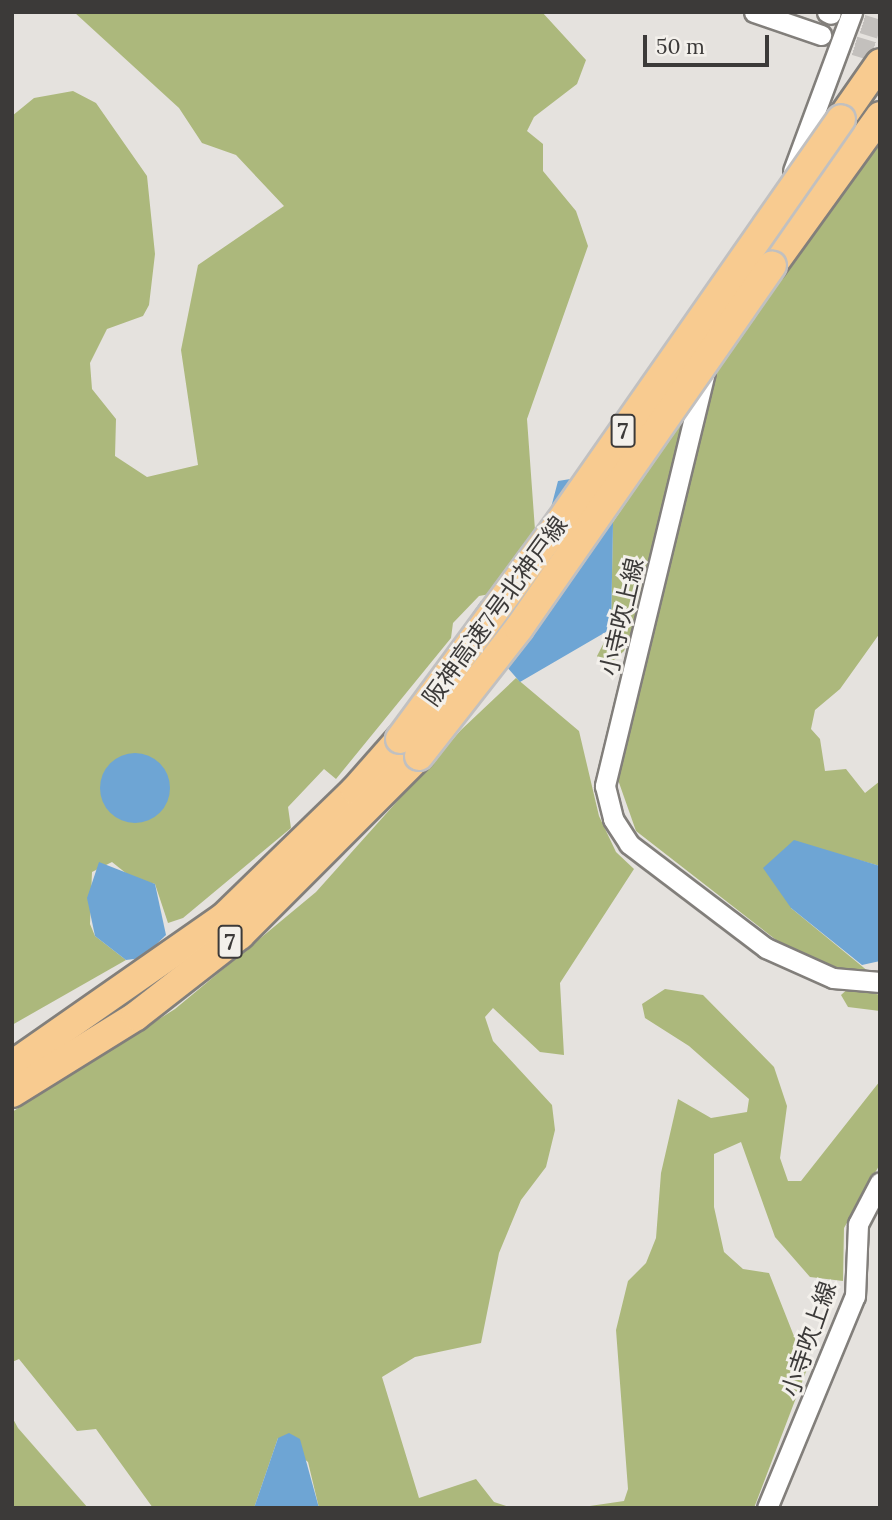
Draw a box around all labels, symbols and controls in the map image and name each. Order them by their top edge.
scale bar [647,21,773,65]
text: 50 m [656,33,705,60]
road number: 7 [609,412,637,450]
street label: 阪神高速7号北神戸線 [417,511,573,711]
street label: 小寺吹上線 [594,555,650,679]
road number: 7 [216,923,244,962]
street label: 小寺吹上線 [776,1278,842,1400]

